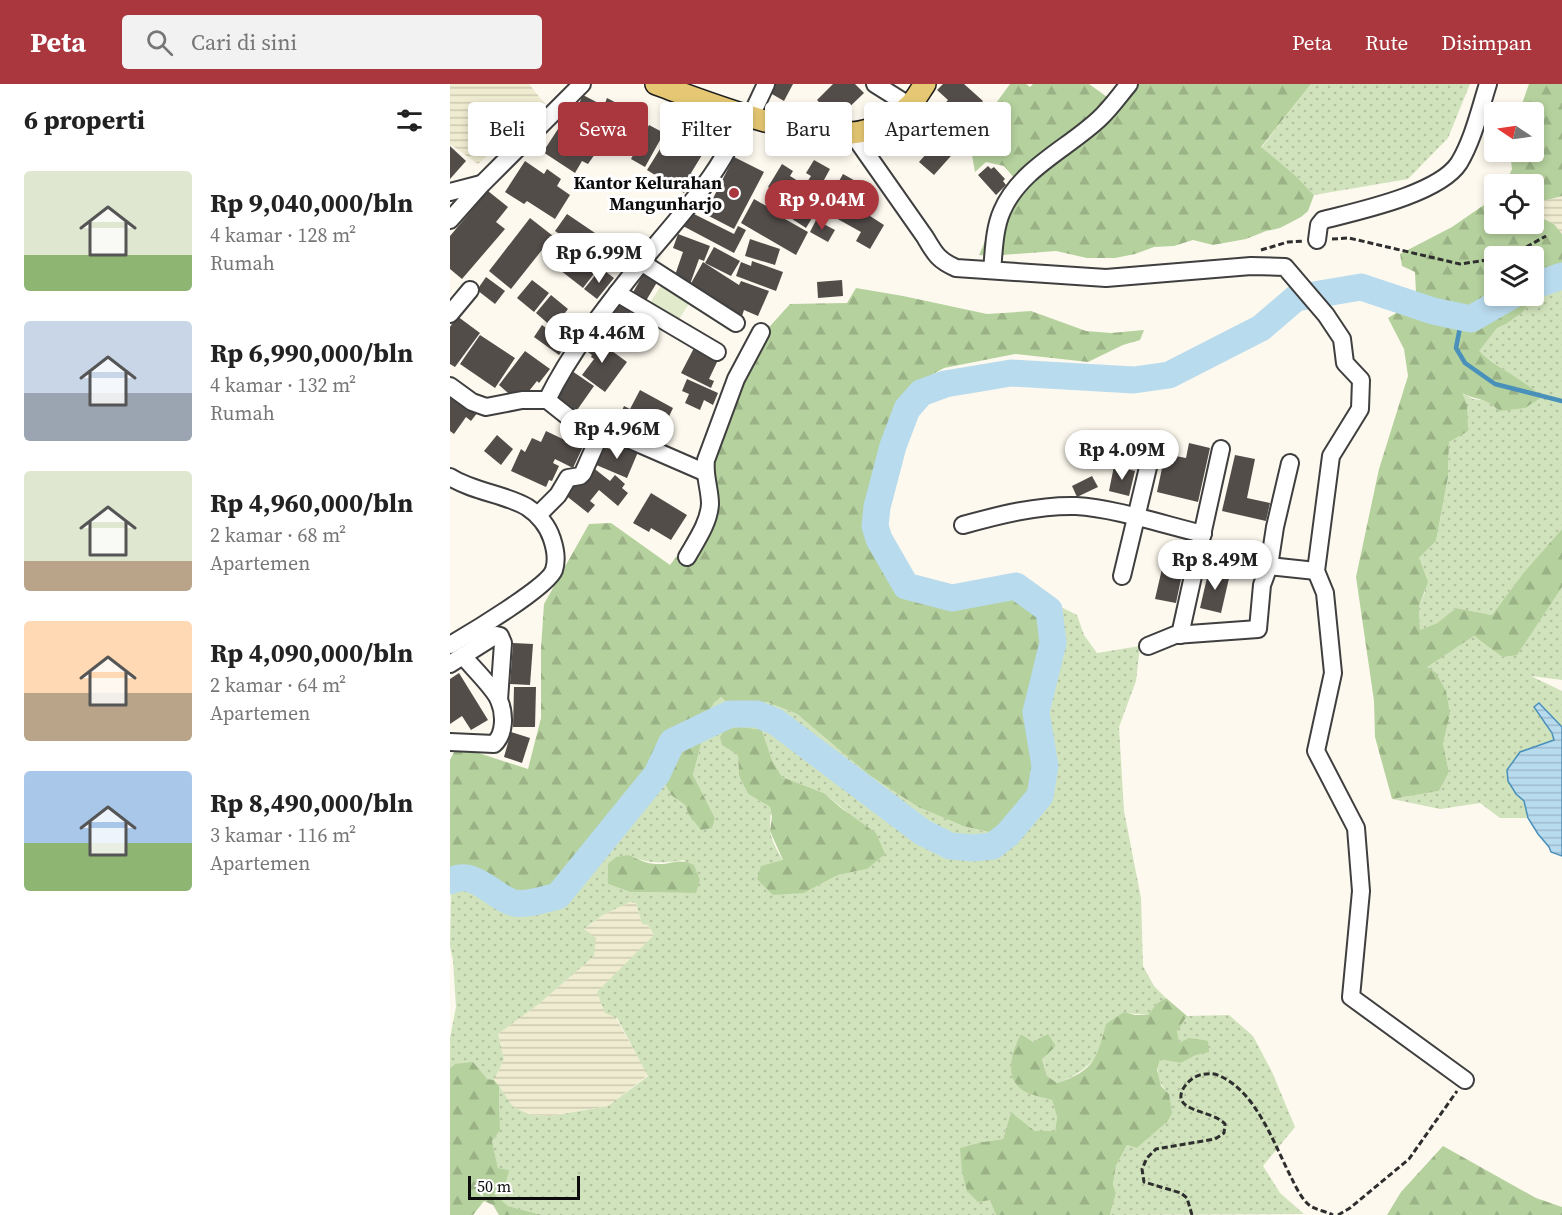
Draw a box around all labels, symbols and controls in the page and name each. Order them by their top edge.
search box [122,15,542,69]
text: Peta [30,23,86,61]
icon: search [143,26,176,59]
text: Cari di sini [191,27,297,57]
text: Peta [1292,28,1332,57]
text: Rute [1365,28,1408,57]
text: Disimpan [1441,28,1532,57]
text: 6 properti [24,102,145,138]
chip: Beli [468,102,546,156]
chip: Sewa [558,102,648,156]
chip: Filter [660,102,753,156]
chip: Baru [765,102,852,156]
chip: Apartemen [864,102,1011,156]
north arrow [1484,102,1544,162]
map controls [1484,102,1544,306]
icon: filters [393,104,426,137]
place label: Kantor Kelurahan Mangunharjo [573,170,722,216]
button: locate [1484,174,1544,234]
pin: Rp 9.04M [760,180,884,231]
text: Rp 9,040,000/bln [210,185,413,221]
text: Rp 9.04M [779,185,865,213]
marker: Kantor Kelurahan Mangunharjo [727,186,741,200]
icon: home [72,195,144,267]
text: 4 kamar · 128 m² [210,221,356,249]
pin: Rp 6.99M [537,233,661,284]
text: Rp 6.99M [556,238,642,266]
button: layers [1484,246,1544,306]
text: Rumah [210,249,275,277]
pin: Rp 4.46M [540,313,664,364]
text: Rp 4.46M [559,318,645,346]
text: Rp 6,990,000/bln [210,335,413,371]
icon: home [72,345,144,417]
text: 4 kamar · 132 m² [210,371,356,399]
text: Rumah [210,399,275,427]
pin: Rp 4.96M [555,409,679,460]
text: Rp 4.96M [574,414,660,442]
pin: Rp 4.09M [1060,430,1184,481]
text: Rp 4.09M [1079,435,1165,463]
text: Rp 4,960,000/bln [210,485,413,521]
icon: home [72,495,144,567]
text: 2 kamar · 68 m² [210,521,346,549]
pin: Rp 8.49M [1153,540,1277,591]
text: Rp 8.49M [1172,545,1258,573]
text: Apartemen [210,549,310,577]
text: Rp 4,090,000/bln [210,635,413,671]
icon: home [72,645,144,717]
text: 2 kamar · 64 m² [210,671,346,699]
text: Apartemen [210,699,310,727]
text: Rp 8,490,000/bln [210,785,413,821]
icon: home [72,795,144,867]
text: 3 kamar · 116 m² [210,821,356,849]
text: Apartemen [210,849,310,877]
scale bar [468,1173,580,1200]
text: 50 m [477,1175,511,1197]

